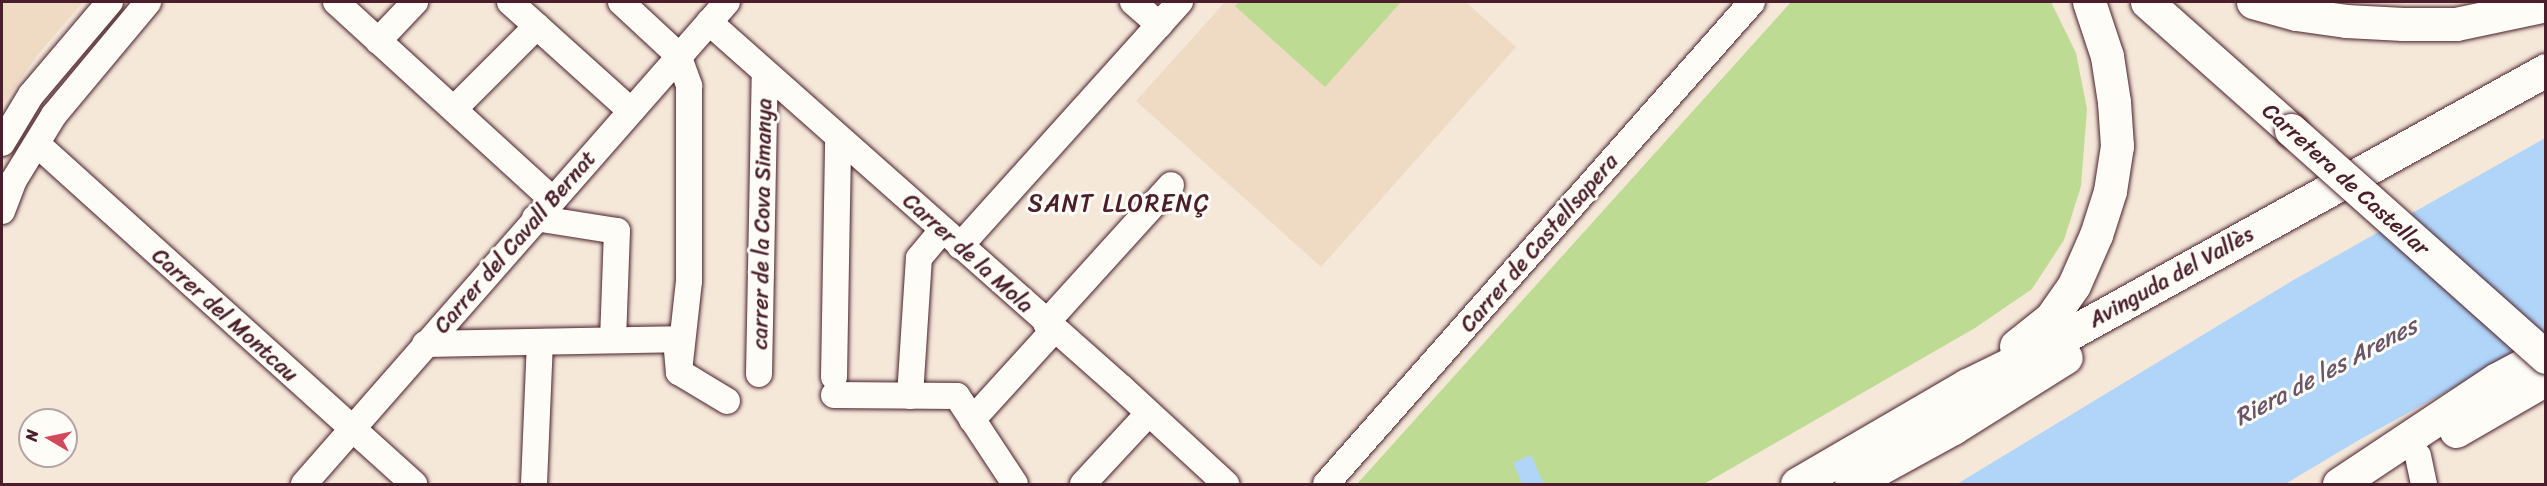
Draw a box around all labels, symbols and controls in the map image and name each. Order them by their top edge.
street label: Carretera de Castellar [2257,97,2435,261]
street label: carrer de la Cova Simanya [747,98,777,350]
street label: Carrer del Cavall Bernat [428,145,602,339]
street label: Carrer de Castellsapera [1454,148,1624,338]
street label: Carrer de la Mola [897,187,1039,319]
district label: SANT LLORENÇ [1029,190,1209,218]
street label: Avinguda del Vallès [2084,221,2258,333]
street label: Carrer del Montcau [146,242,304,388]
water label: Riera de les Arenes [2230,312,2422,432]
north arrow [18,408,78,468]
text: N [17,428,47,443]

